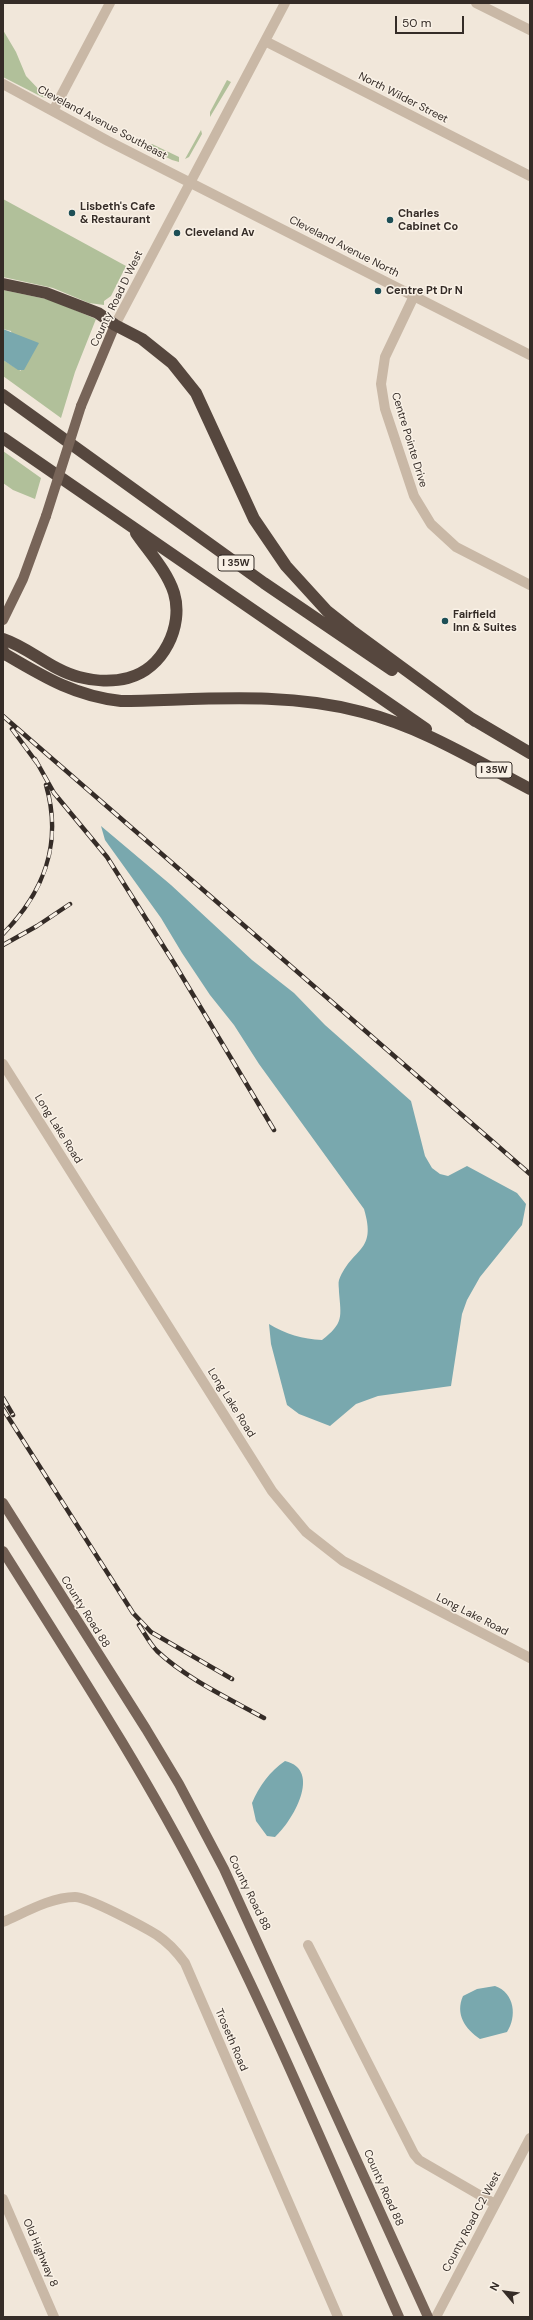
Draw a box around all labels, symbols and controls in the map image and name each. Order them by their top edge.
scale bar [397,8,466,34]
text: 50 m [402,15,431,31]
street label: North Wilder Street [356,70,450,126]
street label: Cleveland Avenue Southeast [35,83,169,163]
place label: Lisbeth's Cafe & Restaurant [80,200,155,226]
place label: Charles Cabinet Co [398,207,458,233]
marker: Lisbeth's Cafe & Restaurant [67,208,77,218]
street label: Cleveland Avenue North [287,213,401,281]
marker: Charles Cabinet Co [385,215,395,225]
place label: Cleveland Av [185,226,254,240]
marker: Cleveland Av [172,228,182,238]
street label: County Road D West [88,249,146,349]
place label: Centre Pt Dr N [386,284,463,298]
marker: Centre Pt Dr N [373,286,383,296]
street label: Centre Pointe Drive [388,391,430,489]
road number: I 35W [218,555,254,571]
place label: Fairfield Inn & Suites [453,608,517,634]
marker: Fairfield Inn & Suites [440,616,450,626]
road number: I 35W [476,762,512,778]
street label: Long Lake Road [31,1092,85,1166]
street label: Long Lake Road [204,1366,258,1440]
street label: County Road 88 [58,1574,112,1650]
street label: Long Lake Road [434,1591,510,1639]
street label: County Road 88 [225,1853,273,1933]
street label: Troseth Road [212,2007,250,2073]
street label: County Road 88 [360,2148,406,2228]
street label: County Road C2 West [440,2169,504,2275]
street label: Old Highway 8 [20,2217,60,2289]
north arrow [485,2272,525,2312]
text: N [486,2280,502,2293]

